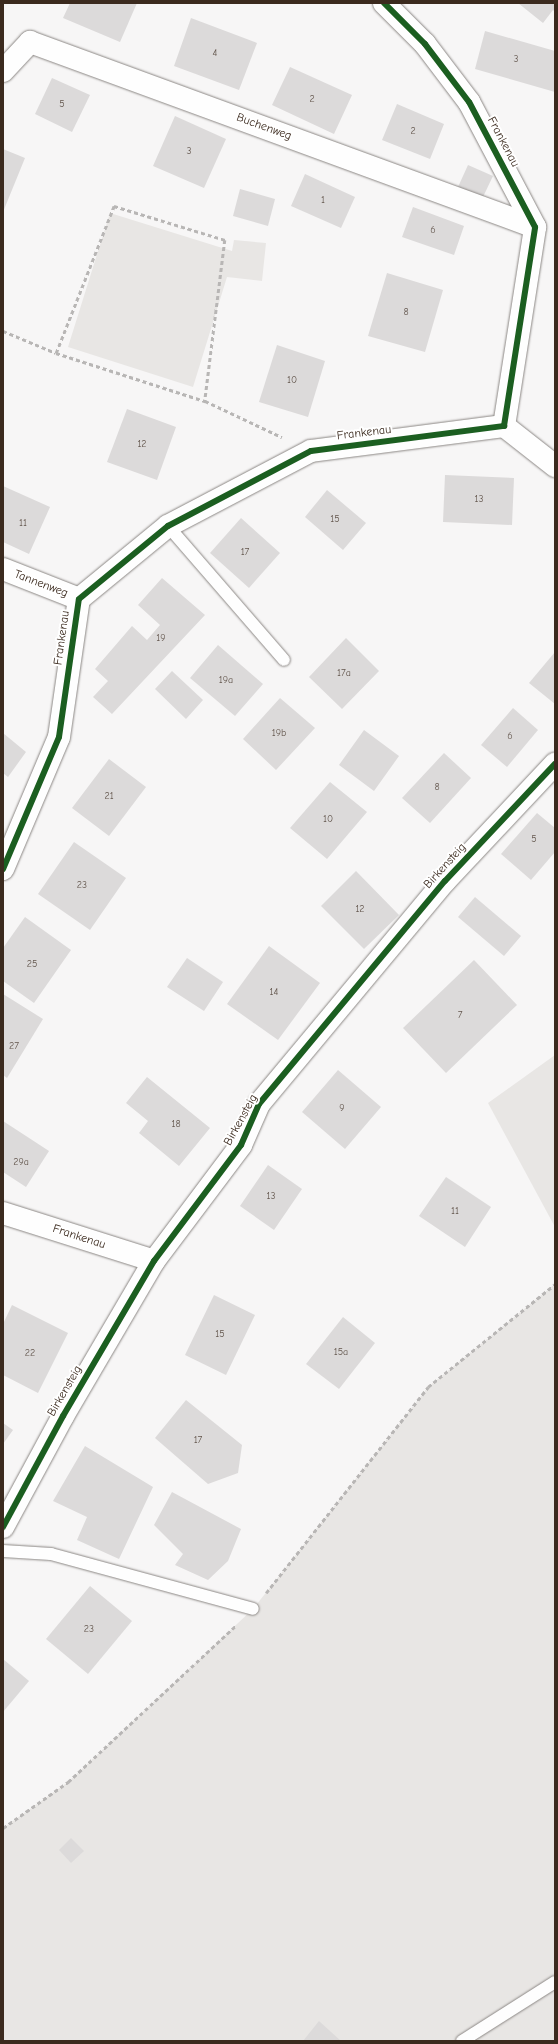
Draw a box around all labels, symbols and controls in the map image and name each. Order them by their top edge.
house number: 4 [213,48,217,60]
house number: 3 [513,54,519,66]
house number: 2 [309,94,315,106]
house number: 5 [59,99,65,111]
street label: Buchenweg [234,110,294,144]
street label: Frankenau [484,114,522,170]
house number: 2 [410,126,416,138]
house number: 3 [186,146,192,158]
house number: 1 [321,195,325,207]
house number: 6 [430,225,436,237]
house number: 8 [403,307,409,319]
house number: 10 [287,375,297,387]
street label: Frankenau [336,423,392,443]
house number: 12 [137,439,147,451]
house number: 13 [474,494,484,506]
house number: 15 [330,514,340,526]
house number: 11 [19,518,27,530]
house number: 17 [241,547,249,559]
street label: Tannenweg [12,567,70,601]
street label: Frankenau [51,610,73,666]
house number: 19 [156,633,166,645]
house number: 17a [337,668,351,680]
house number: 19a [219,675,233,687]
house number: 19b [272,728,286,740]
house number: 6 [507,731,513,743]
house number: 8 [434,782,440,794]
house number: 21 [104,791,114,803]
house number: 10 [323,814,333,826]
house number: 5 [531,834,537,846]
street label: Birkensteig [421,840,469,892]
house number: 23 [77,880,87,892]
house number: 12 [355,904,365,916]
house number: 25 [27,959,37,971]
house number: 14 [270,987,278,999]
house number: 7 [458,1010,462,1022]
house number: 27 [9,1041,19,1053]
street label: Birkensteig [221,1092,261,1148]
house number: 9 [339,1103,345,1115]
house number: 18 [171,1119,181,1131]
house number: 29a [13,1157,29,1169]
house number: 13 [266,1191,276,1203]
house number: 11 [451,1206,459,1218]
street label: Frankenau [51,1222,107,1252]
house number: 15 [215,1329,225,1341]
house number: 15a [334,1347,348,1359]
house number: 22 [25,1348,35,1360]
street label: Birkensteig [45,1363,85,1419]
house number: 17 [194,1435,202,1447]
house number: 23 [84,1624,94,1636]

